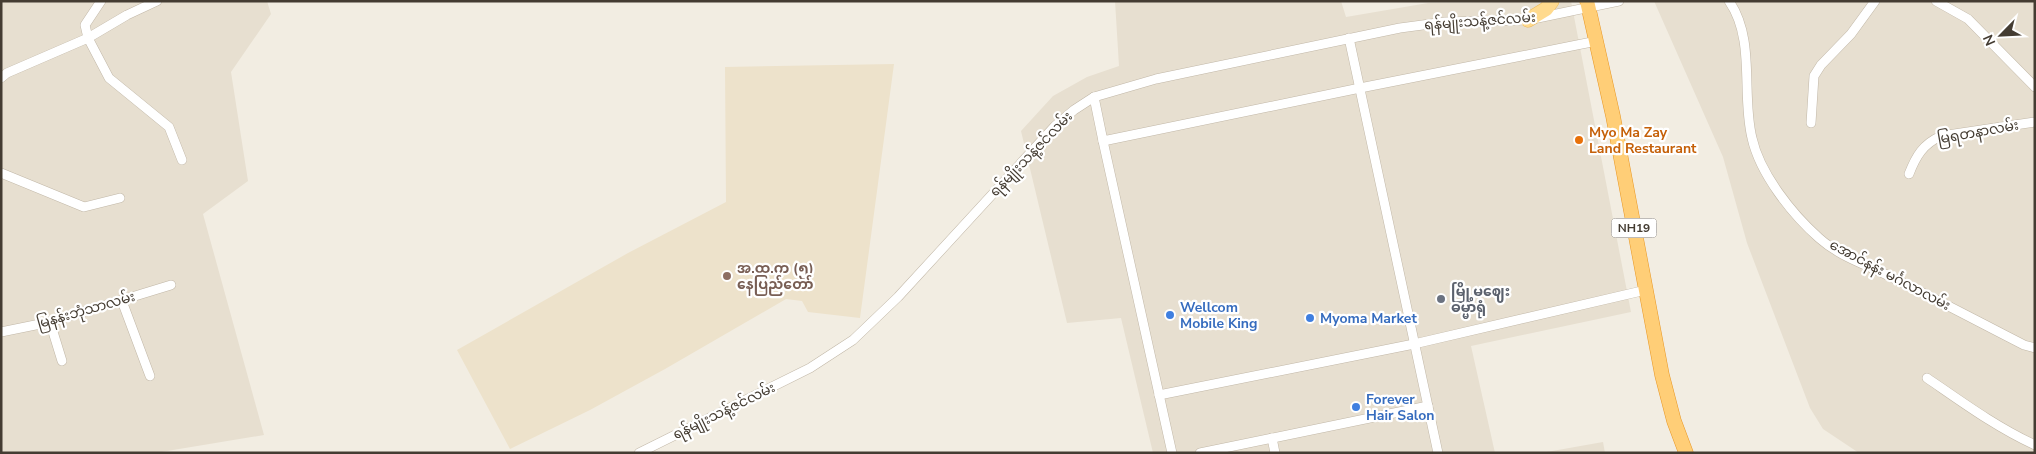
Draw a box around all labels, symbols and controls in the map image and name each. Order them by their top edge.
street label: ရန်မျိုးသန့်ဇင်လမ်း [1424,7,1537,36]
north arrow [1976,10,2026,60]
text: N [1979,31,2000,49]
street label: ရန်မျိုးသန့်ဇင်လမ်း [985,107,1078,202]
street label: မြရတနာလမ်း [1936,114,2021,150]
place label: Myo Ma Zay Land Restaurant [1589,123,1697,158]
marker: Myo Ma Zay Land Restaurant [1573,134,1585,146]
road number: NH19 [1612,218,1656,238]
street label: အောင်နန်း မင်္ဂလာလမ်း [1825,234,1954,317]
place label: အ.ထ.က (၅) နေပြည်တော် [737,259,814,296]
marker: အ.ထ.က (၅) နေပြည်တော် [721,270,733,282]
place label: မြို့မဈေး ဓမ္မာရုံ [1451,281,1510,319]
street label: မြနန်းဘုံသာလမ်း [34,286,138,335]
marker: မြို့မဈေး ဓမ္မာရုံ [1435,293,1447,305]
place label: Wellcom Mobile King [1180,298,1257,333]
marker: Wellcom Mobile King [1164,309,1176,321]
place label: Myoma Market [1320,309,1417,328]
marker: Myoma Market [1304,312,1316,324]
street label: ရန်မျိုးသန့်ဇင်လမ်း [669,377,779,446]
place label: Forever Hair Salon [1366,390,1434,425]
marker: Forever Hair Salon [1350,401,1362,413]

